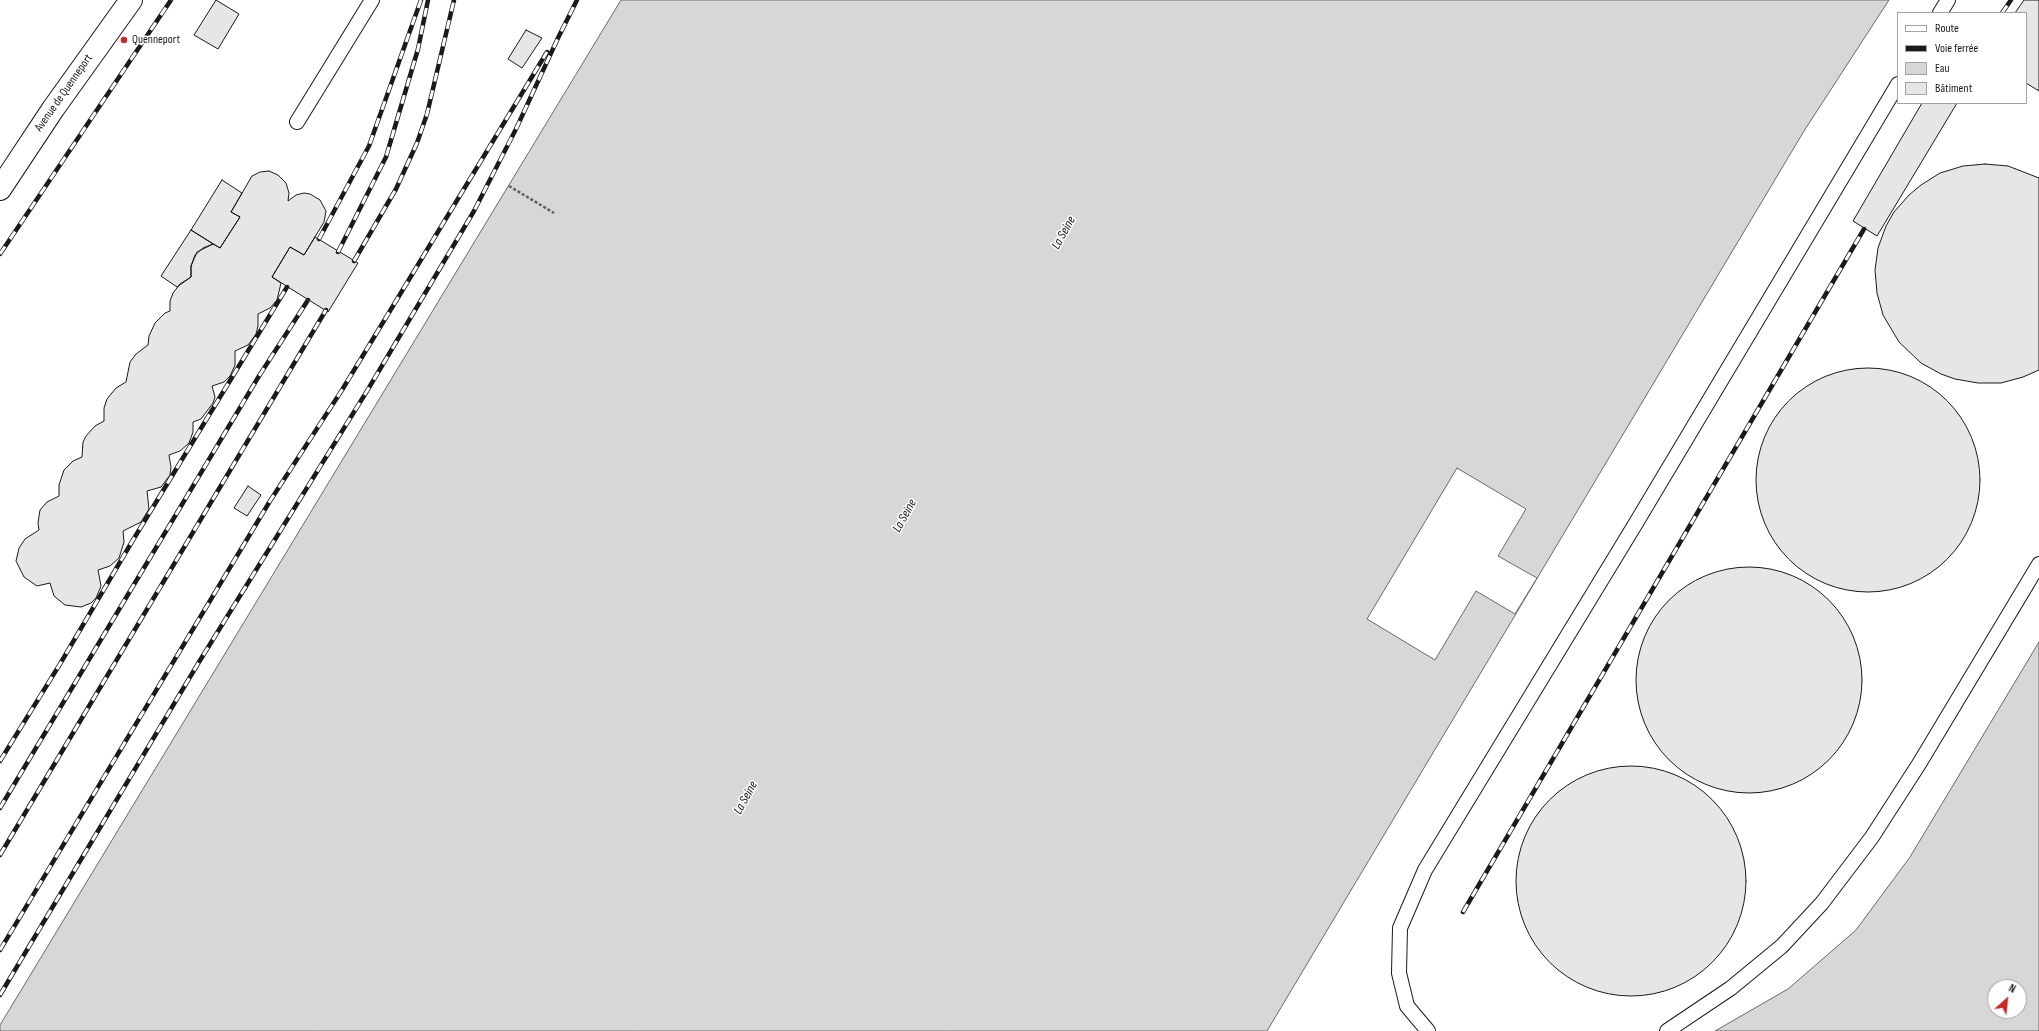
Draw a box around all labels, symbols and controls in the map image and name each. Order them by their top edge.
legend [1897,12,2027,104]
text: Route [1935,21,1959,36]
place label: Quenneport [132,33,180,47]
marker: Quenneport [119,35,129,45]
text: Voie ferrée [1935,41,1978,56]
street label: Avenue de Quenneport [32,52,96,134]
text: Eau [1935,61,1949,76]
text: Bâtiment [1935,81,1972,96]
water label: La Seine [1049,214,1079,252]
water label: La Seine [890,497,920,535]
water label: La Seine [731,779,761,817]
north arrow [1987,979,2027,1019]
text: N [2007,982,2018,996]

